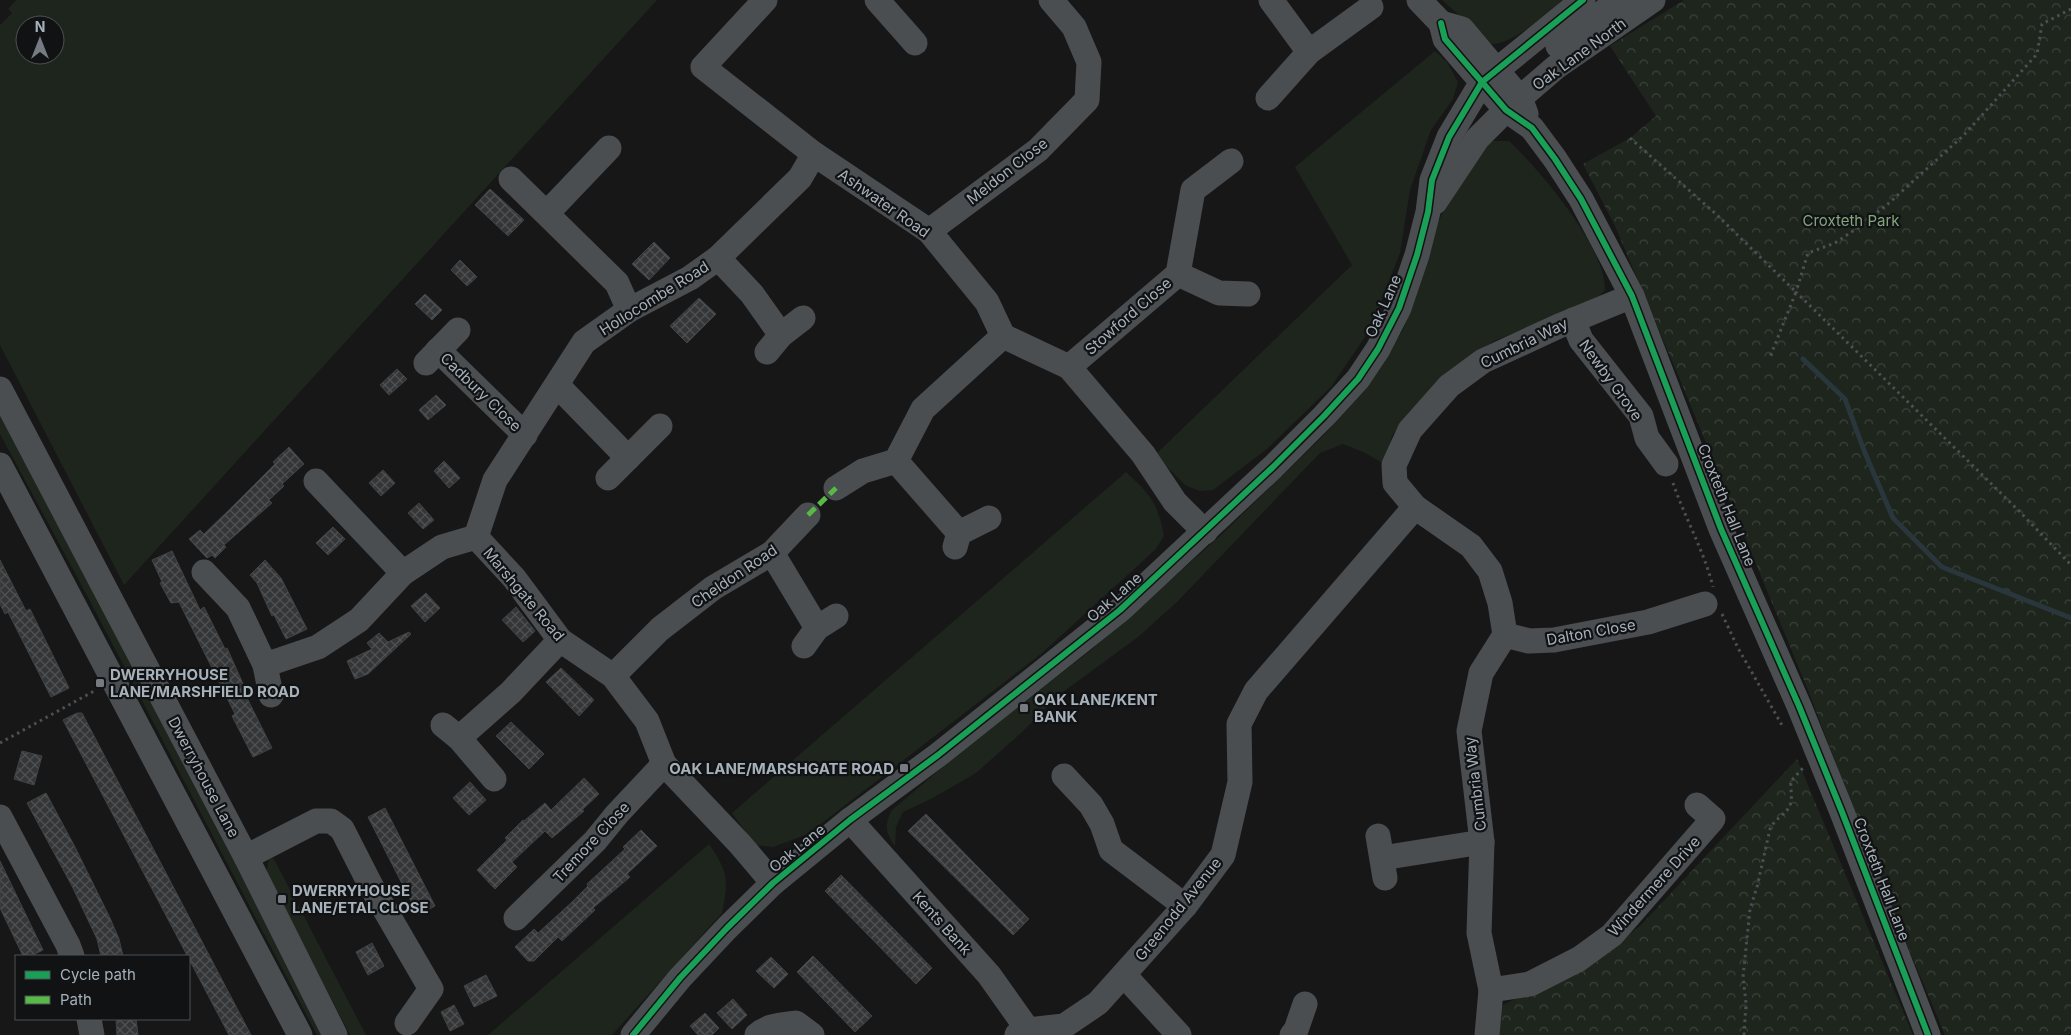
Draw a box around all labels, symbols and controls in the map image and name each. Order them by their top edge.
street label: Oak Lane North [1529,14,1629,94]
north arrow [15,15,65,65]
text: N [35,18,45,35]
street label: Meldon Close [963,134,1051,208]
street label: Ashwater Road [835,164,933,242]
park label: Croxteth Park [1802,211,1900,230]
street label: Hollocombe Road [596,257,712,339]
street label: Oak Lane [1361,272,1405,340]
street label: Stowford Close [1081,273,1175,359]
street label: Cumbria Way [1477,313,1571,372]
street label: Newby Grove [1575,336,1647,424]
street label: Cadbury Close [436,349,526,435]
street label: Croxteth Hall Lane [1694,441,1760,569]
street label: Cheldon Road [687,540,781,612]
street label: Marshgate Road [479,543,569,645]
street label: Oak Lane [1083,568,1145,626]
street label: Dalton Close [1545,615,1637,649]
place label: DWERRYHOUSE LANE/MARSHFIELD ROAD [110,665,300,701]
marker: DWERRYHOUSE LANE/MARSHFIELD ROAD [94,677,106,689]
place label: OAK LANE/KENT BANK [1034,690,1158,726]
marker: OAK LANE/KENT BANK [1018,702,1030,714]
street label: Dwerryhouse Lane [164,713,244,841]
street label: Cumbria Way [1460,735,1490,832]
place label: OAK LANE/MARSHGATE ROAD [669,759,894,778]
marker: OAK LANE/MARSHGATE ROAD [898,762,910,774]
street label: Tremore Close [549,798,633,886]
street label: Croxteth Hall Lane [1850,815,1914,943]
street label: Oak Lane [765,820,829,876]
street label: Windermere Drive [1604,832,1704,940]
street label: Greenodd Avenue [1131,854,1225,964]
place label: DWERRYHOUSE LANE/ETAL CLOSE [292,881,429,917]
street label: Kents Bank [908,887,976,959]
marker: DWERRYHOUSE LANE/ETAL CLOSE [276,893,288,905]
legend [15,955,190,1020]
text: Cycle path [60,965,136,984]
text: Path [60,990,92,1009]

